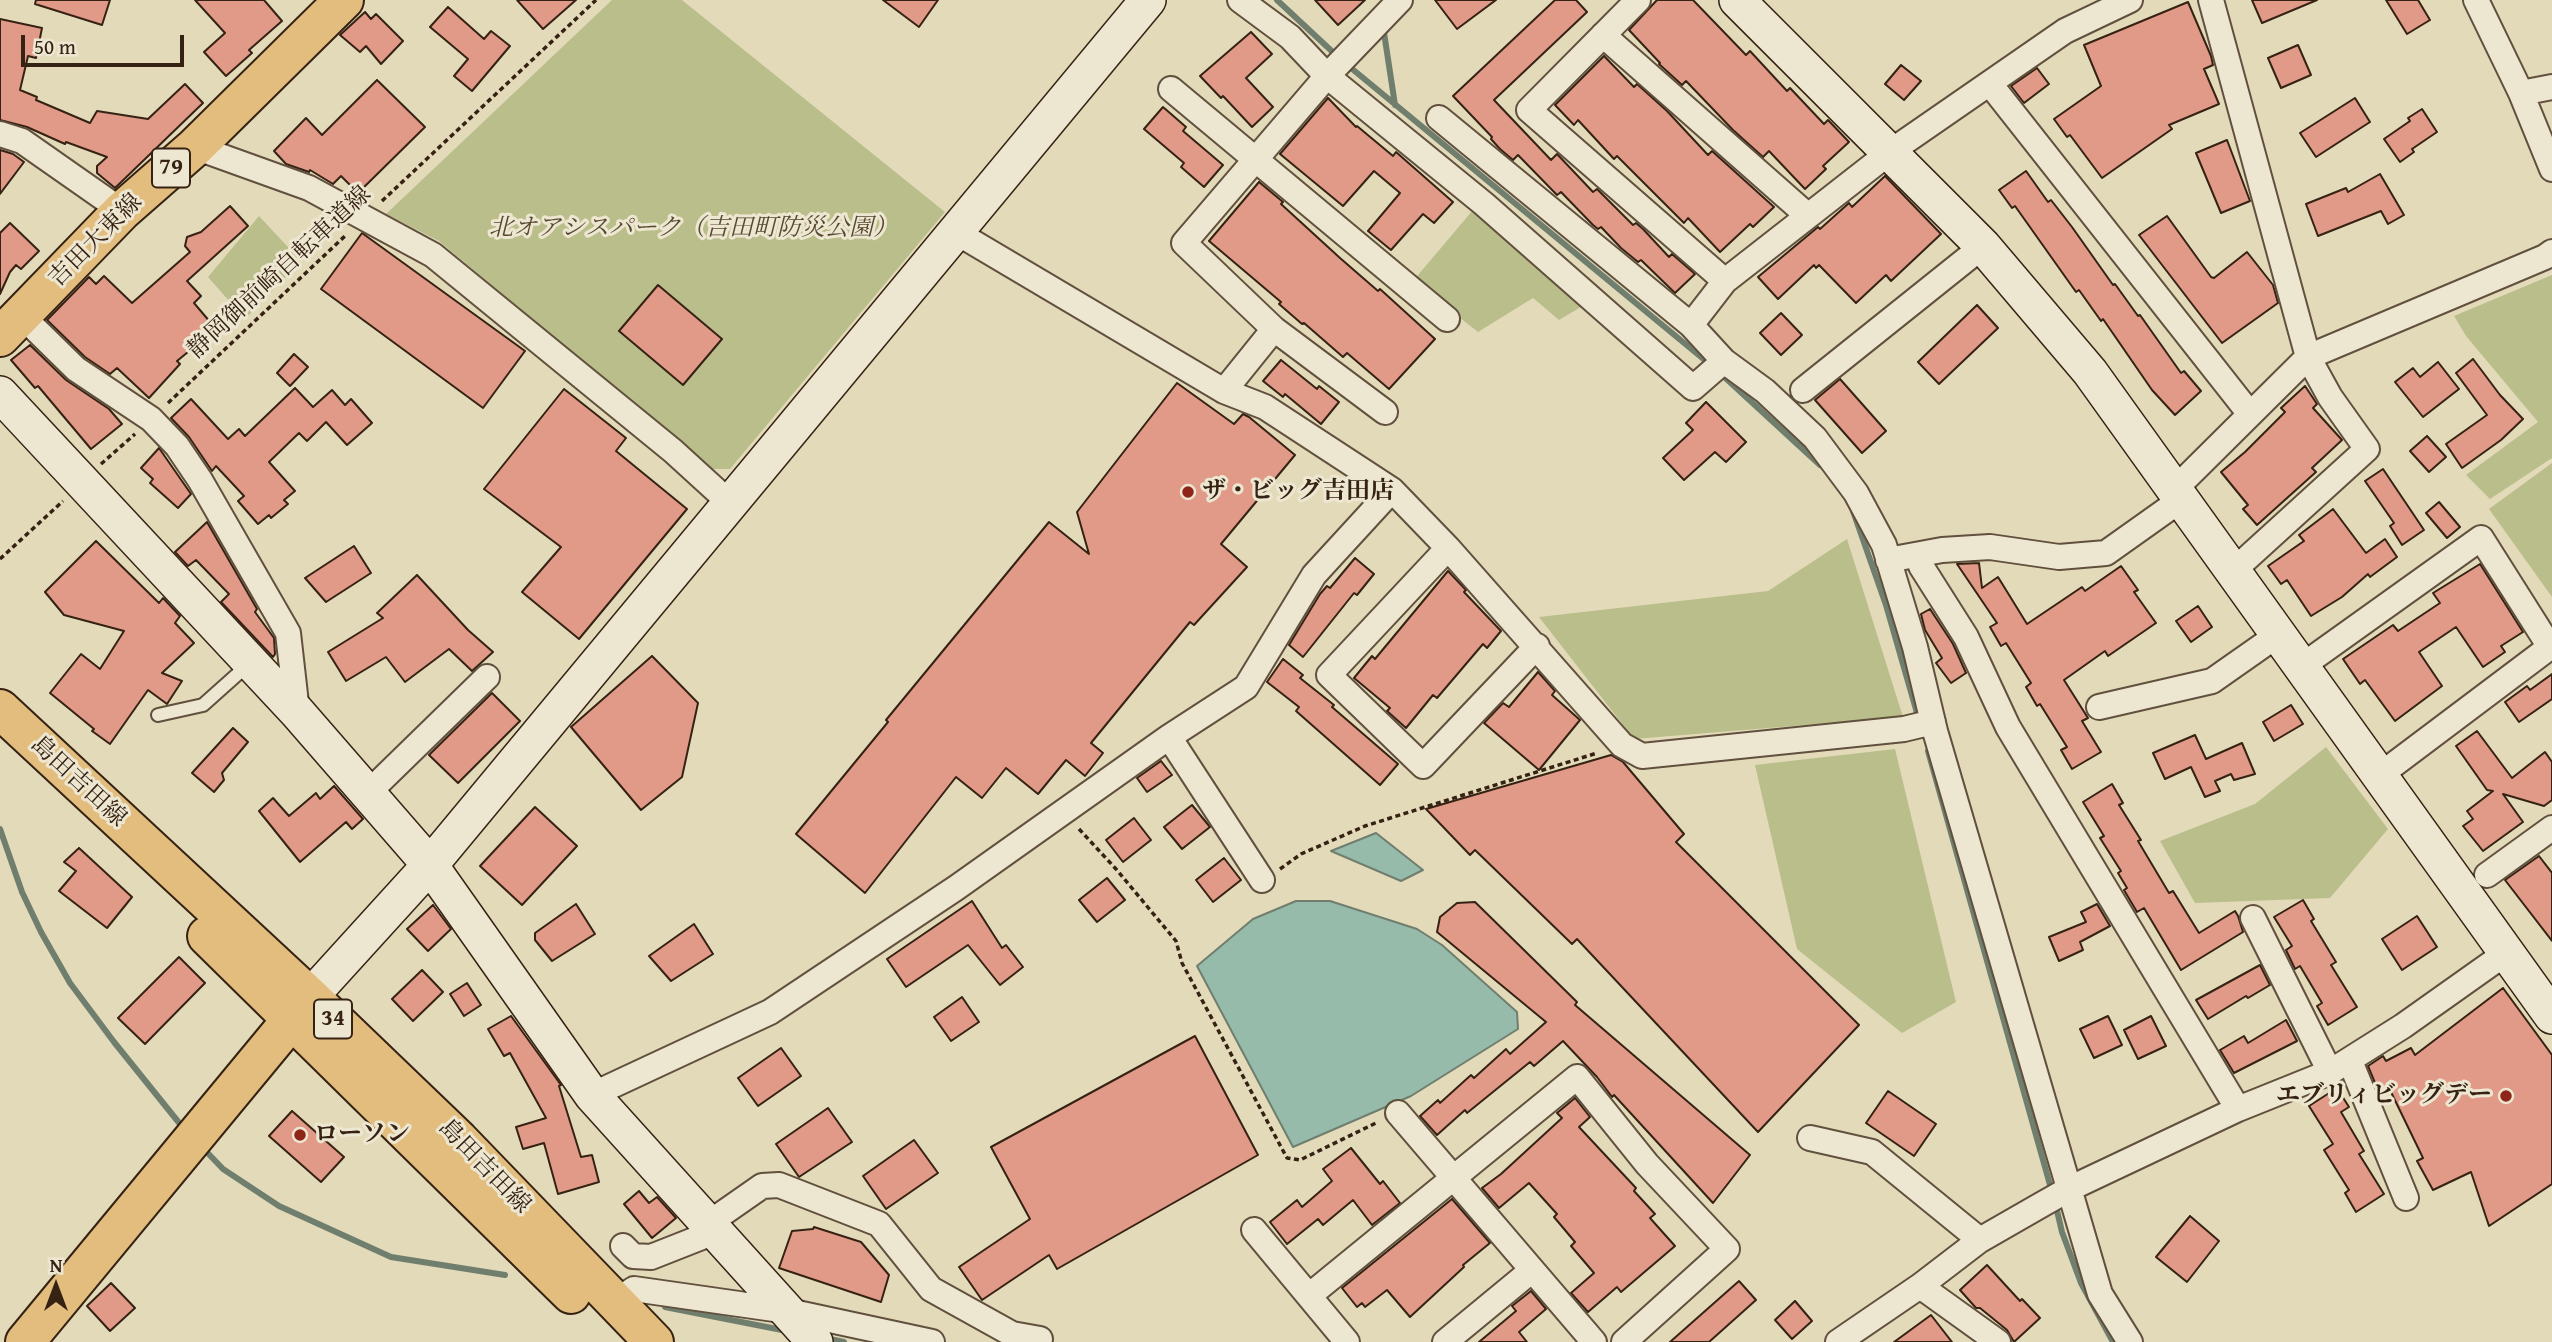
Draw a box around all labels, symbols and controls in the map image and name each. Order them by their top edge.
scale bar [24,21,187,65]
text: 50 m [34,31,76,62]
road number: 79 [152,148,190,188]
street label: 静岡御前崎自転車道線 [182,181,378,365]
street label: 吉田大東線 [43,188,149,294]
park label: 北オアシスパーク（吉田町防災公園） [489,215,897,243]
place label: ザ・ビッグ吉田店 [1202,478,1394,506]
marker: ザ・ビッグ吉田店 [1180,484,1196,500]
street label: 島田吉田線 [24,731,132,833]
road number: 34 [314,1000,352,1038]
place label: エブリィビッグデー [2276,1082,2492,1110]
marker: エブリィビッグデー [2498,1088,2514,1104]
street label: 島田吉田線 [432,1114,536,1220]
place label: ローソン [314,1121,410,1149]
marker: ローソン [292,1127,308,1143]
north arrow [21,1251,91,1321]
text: N [50,1251,62,1279]

